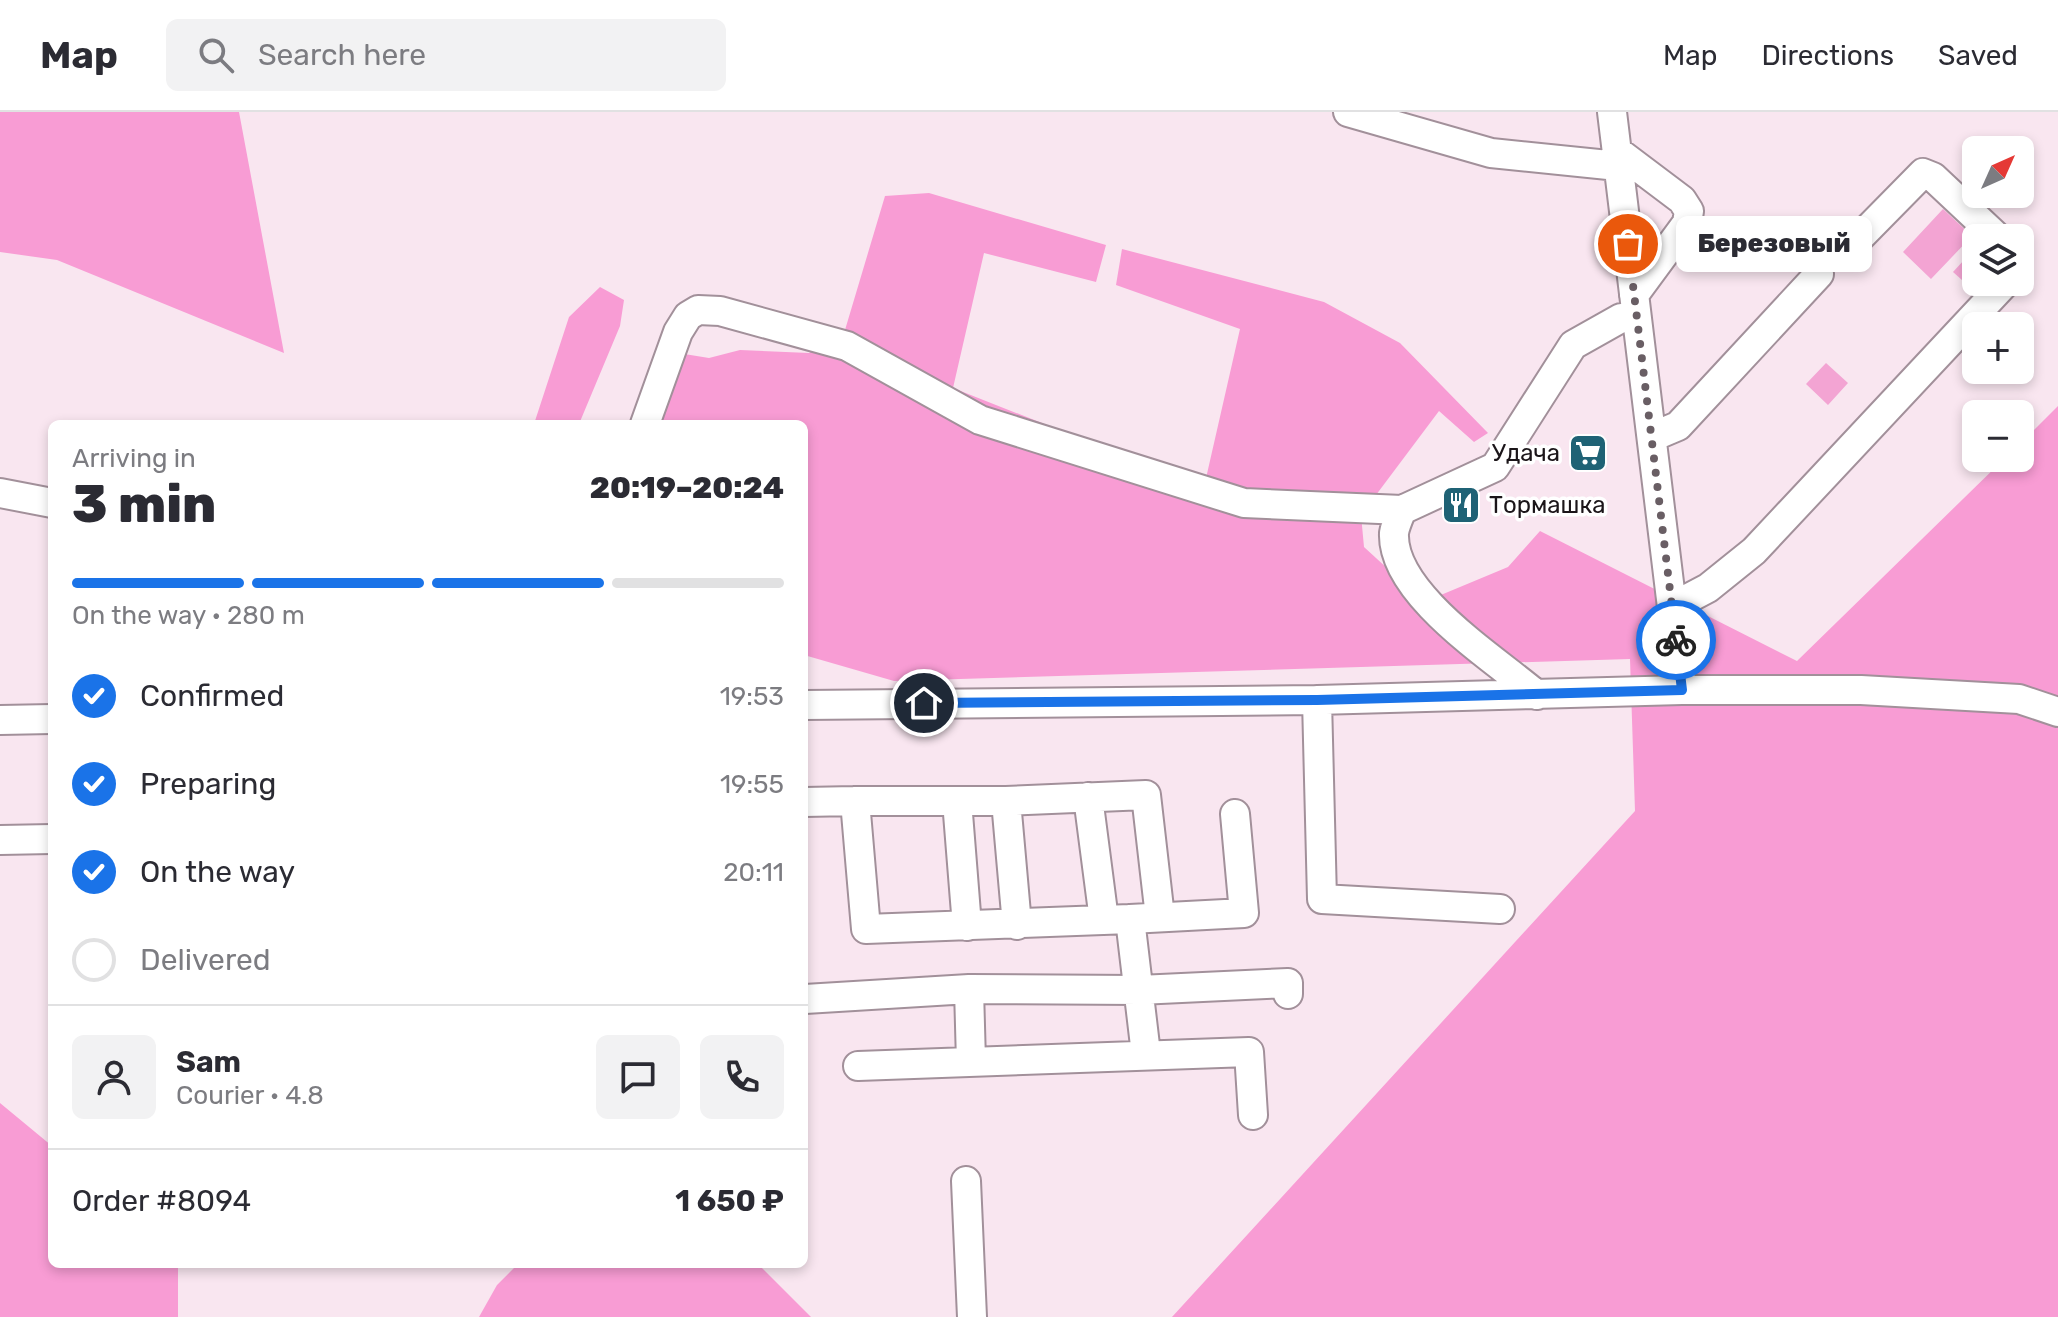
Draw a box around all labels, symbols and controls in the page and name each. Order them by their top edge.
search box [166,19,726,91]
text: Map [40,32,118,78]
icon: search [194,33,238,77]
text: Search here [258,37,426,73]
text: Map [1663,39,1717,72]
text: Directions [1761,39,1894,72]
text: Saved [1938,39,2018,72]
north arrow [1962,136,2034,208]
map controls [1962,136,2034,472]
pin [1594,210,1662,278]
callout: Березовый [1676,216,1872,272]
icon: bag [1606,222,1650,266]
button: layers [1962,224,2034,296]
text: Березовый [1698,228,1850,259]
button: + [1962,312,2034,384]
button: − [1962,400,2034,472]
supermarket icon: Удача [1567,432,1609,474]
place label: Удача [1492,439,1560,467]
text: Arriving in [72,443,196,474]
text: 20:19–20:24 [590,470,784,506]
text: 3 min [72,473,216,535]
restaurant icon: Тормашка [1440,484,1482,526]
place label: Тормашка [1489,491,1606,519]
text: On the way · 280 m [72,600,305,631]
courier [1636,600,1716,680]
icon: bike [1654,618,1698,662]
pin [890,669,958,737]
icon: check [72,674,116,718]
text: Confirmed [140,678,284,714]
text: 19:53 [720,681,784,712]
icon: home [902,681,946,725]
icon: check [72,762,116,806]
text: Preparing [140,766,276,802]
text: 19:55 [720,769,784,800]
icon: check [72,850,116,894]
text: On the way [140,854,295,890]
text: 20:11 [723,857,784,888]
text: Delivered [140,942,271,978]
button: person [72,1035,156,1119]
button: chat [596,1035,680,1119]
button: phone [700,1035,784,1119]
text: Sam [176,1044,241,1080]
text: Courier · 4.8 [176,1080,324,1111]
text: Order #8094 [72,1183,251,1219]
text: 1 650 ₽ [675,1183,784,1219]

